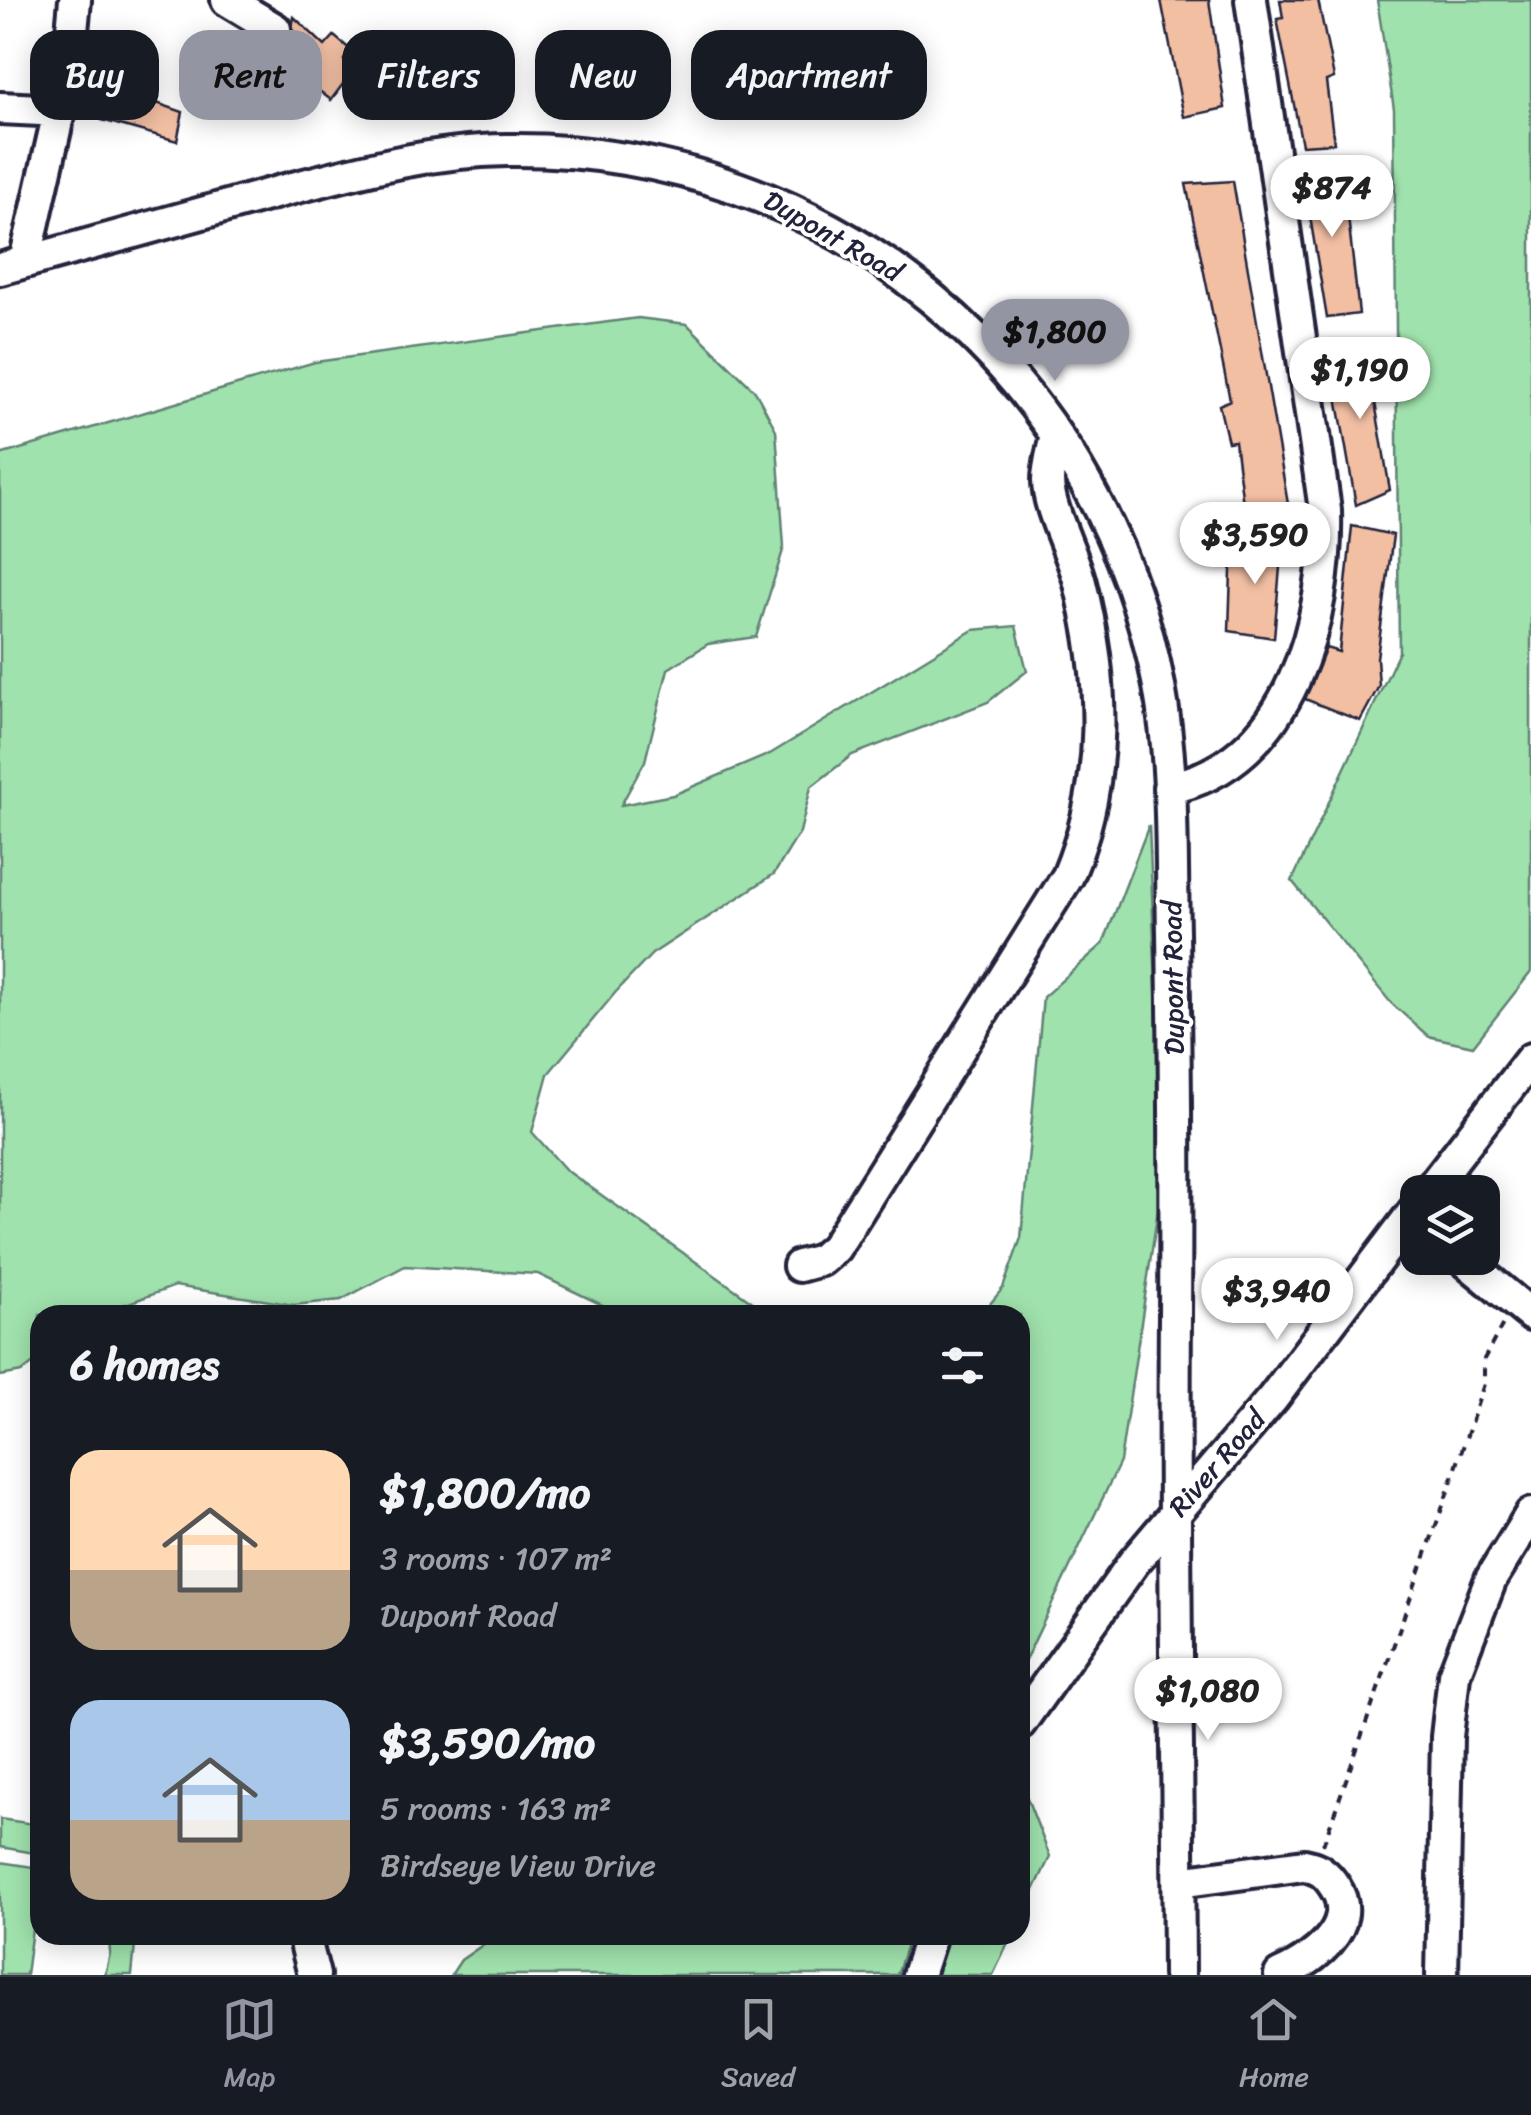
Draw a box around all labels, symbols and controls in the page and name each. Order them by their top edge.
chip: Buy [30,30,159,120]
chip: Rent [179,30,322,120]
chip: Filters [342,30,515,120]
chip: New [535,30,671,120]
chip: Apartment [691,30,927,120]
pin: $874 [1273,155,1391,240]
text: $874 [1292,159,1372,216]
street label: Dupont Road [754,176,914,297]
pin: $1,800 [974,299,1136,384]
text: $1,800 [1003,303,1107,360]
pin: $1,190 [1279,337,1441,422]
text: $1,190 [1311,341,1409,398]
pin: $3,590 [1174,502,1336,587]
text: $3,590 [1201,506,1309,563]
street label: Dupont Road [1147,898,1199,1055]
map controls [1400,1175,1500,1275]
button: layers [1400,1175,1500,1275]
pin: $3,940 [1196,1258,1358,1343]
text: $3,940 [1223,1262,1331,1319]
text: 6 homes [70,1328,219,1402]
icon: filters [935,1338,990,1393]
street label: River Road [1156,1396,1280,1528]
text: $1,800/mo [380,1456,590,1530]
icon: home [150,1490,270,1610]
text: 3 rooms · 107 m² [380,1530,612,1587]
text: Dupont Road [380,1587,556,1644]
pin: $1,080 [1127,1658,1289,1743]
text: $1,080 [1156,1662,1260,1719]
text: $3,590/mo [380,1706,595,1780]
icon: home [150,1740,270,1860]
text: 5 rooms · 163 m² [380,1780,611,1837]
text: Birdseye View Drive [380,1837,656,1894]
tab: Map [222,1992,277,2101]
tab: Saved [721,1992,795,2101]
tab: Home [1239,1992,1309,2101]

